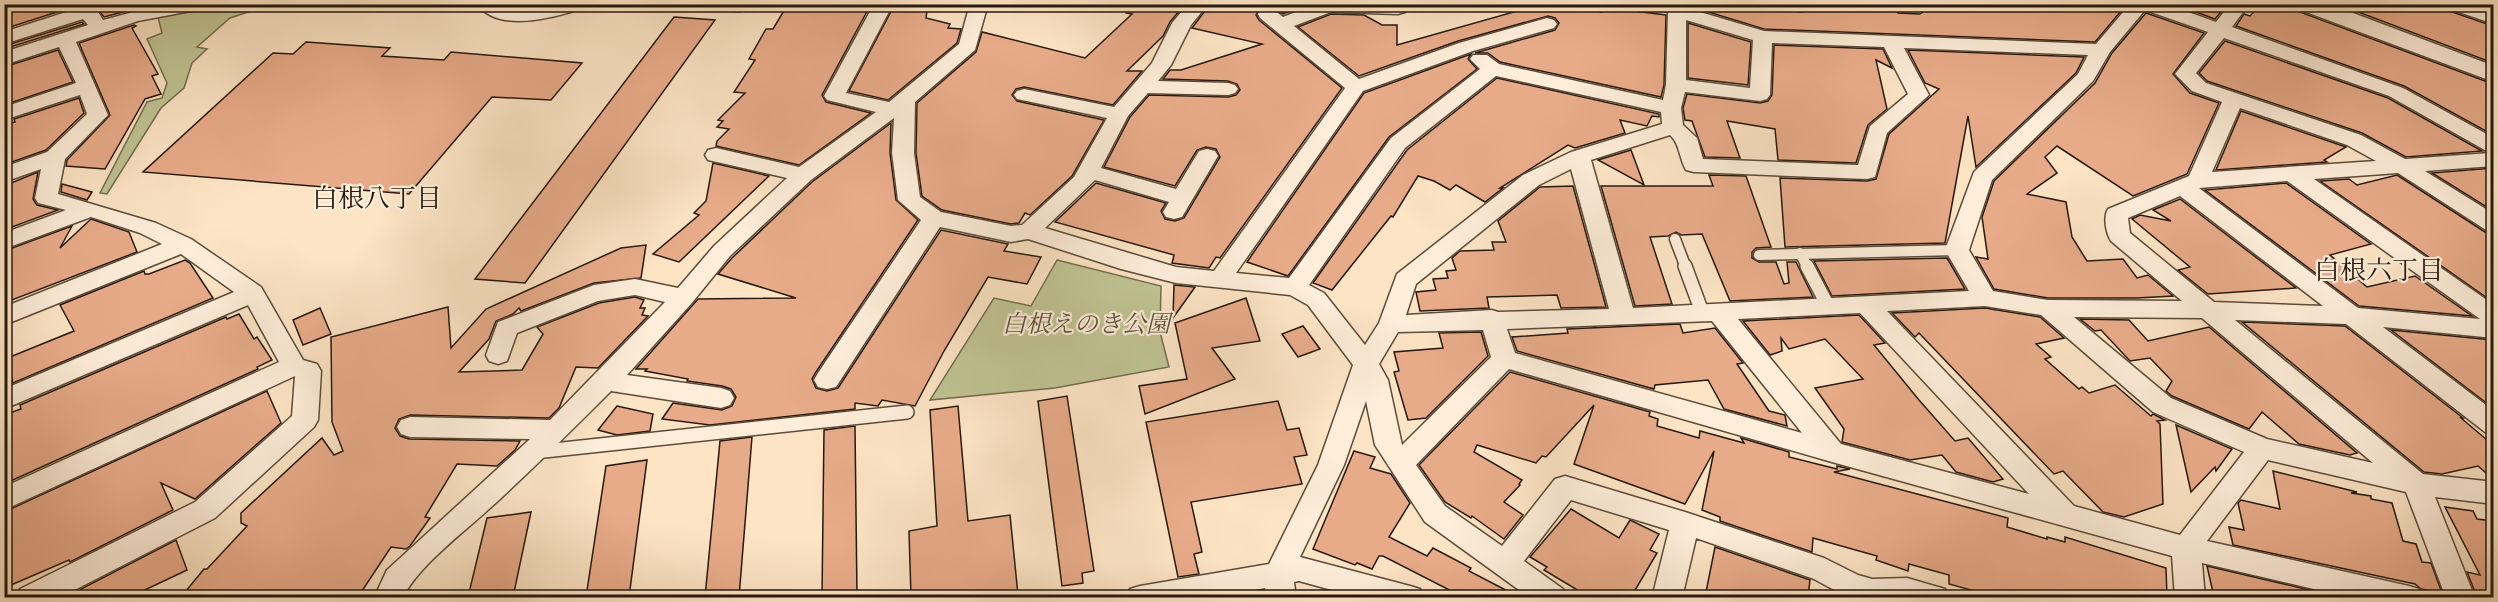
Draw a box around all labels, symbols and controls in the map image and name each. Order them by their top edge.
district label: 白根八丁目 [312,183,442,216]
district label: 白根六丁目 [2314,255,2444,288]
park label: 白根えのき公園 [1002,310,1174,340]

